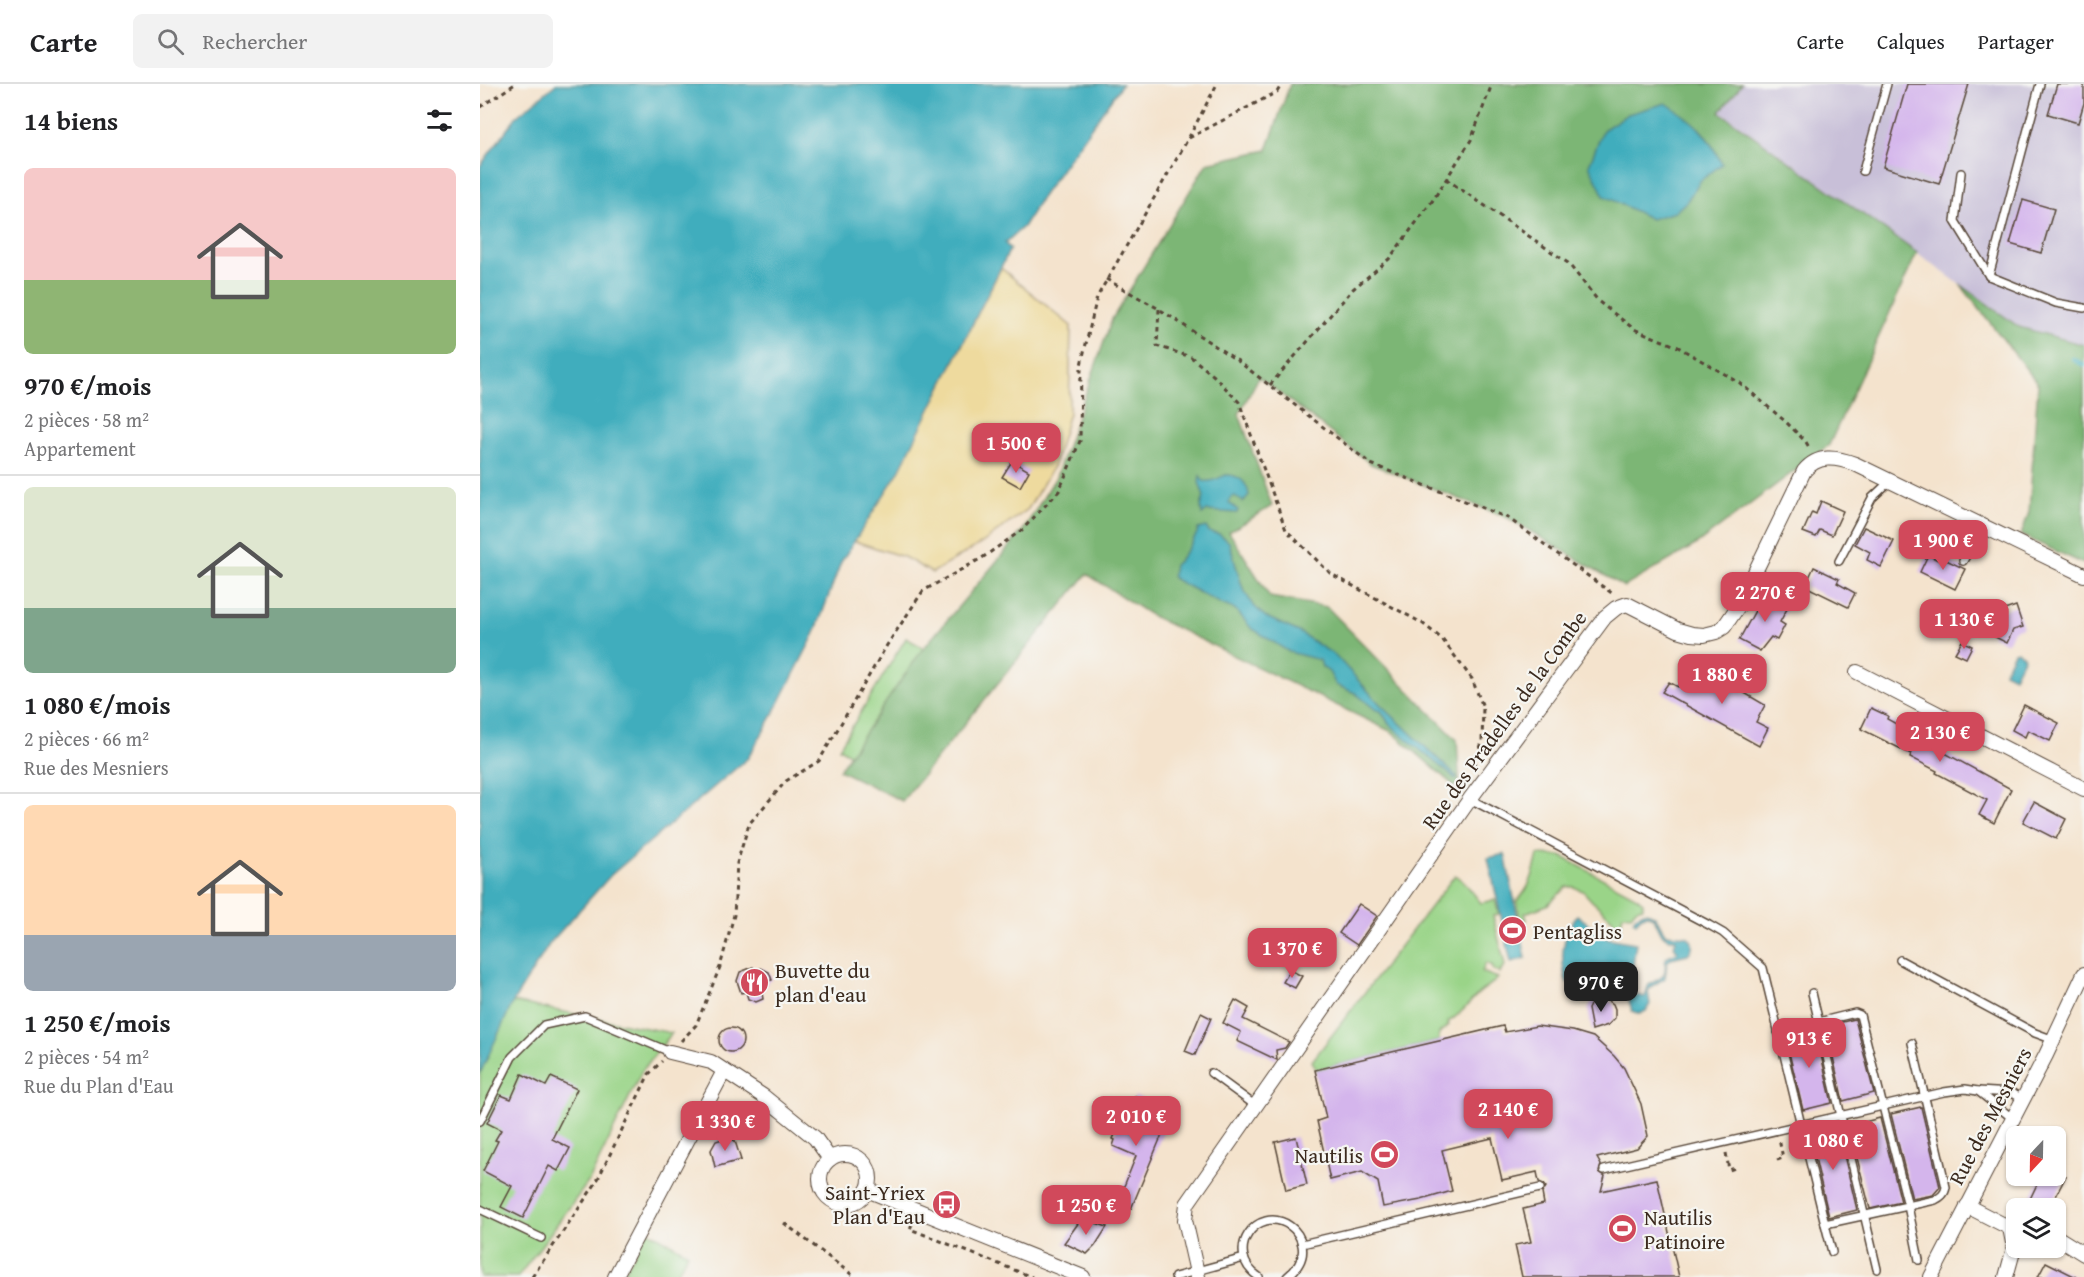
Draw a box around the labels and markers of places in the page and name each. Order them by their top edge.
pin: 1 500 € [961,423,1071,474]
pin: 1 900 € [1888,520,1998,571]
pin: 2 270 € [1710,572,1820,623]
pin: 1 130 € [1909,599,2019,650]
pin: 1 880 € [1667,654,1777,705]
pin: 2 130 € [1885,712,1995,763]
sports icon: Pentagliss [1496,915,1528,947]
place label: Pentagliss [1533,916,1622,947]
pin: 1 370 € [1237,928,1347,979]
place label: Buvette du plan d'eau [775,955,871,1010]
pin: 970 € [1559,962,1643,1013]
restaurant icon: Buvette du plan d'eau [738,966,770,998]
pin: 913 € [1767,1018,1851,1069]
pin: 2 140 € [1453,1089,1563,1140]
pin: 2 010 € [1081,1096,1191,1147]
pin: 1 330 € [670,1101,780,1152]
pin: 1 080 € [1778,1120,1888,1171]
sports icon: Nautilis [1368,1139,1400,1171]
place label: Nautilis [1295,1140,1363,1171]
place label: Saint-Yriex Plan d'Eau [825,1177,926,1232]
pin: 1 250 € [1031,1185,1141,1236]
bus stop icon: Saint-Yriex Plan d'Eau [930,1188,962,1220]
place label: Nautilis Patinoire [1644,1202,1725,1257]
sports icon: Nautilis Patinoire [1607,1213,1639,1245]

